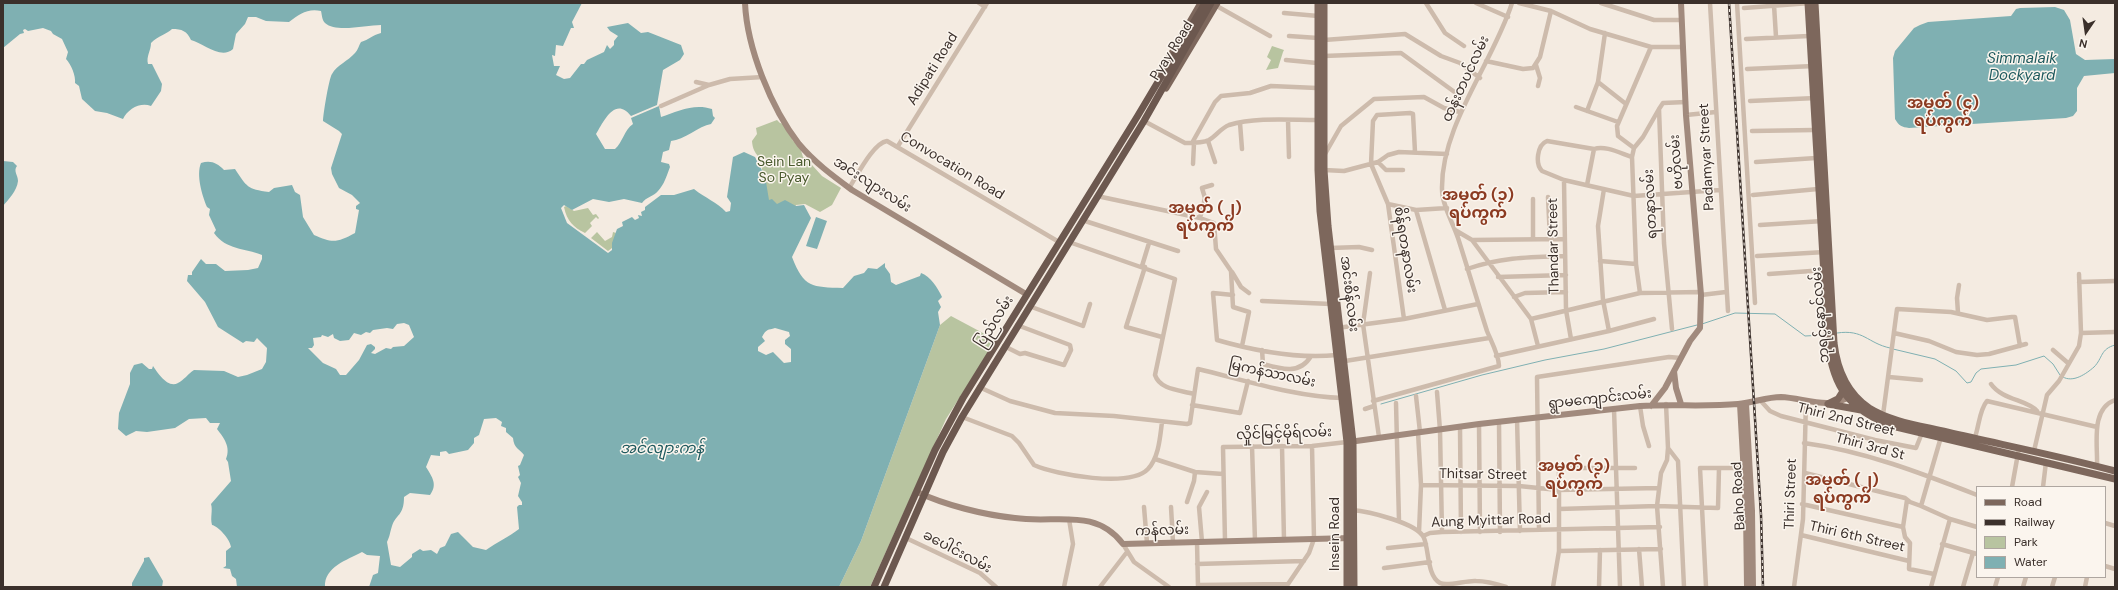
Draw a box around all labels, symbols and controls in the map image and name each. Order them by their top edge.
north arrow [2066,12,2106,52]
street label: Pyay Road [1147,18,1197,84]
street label: Adipati Road [904,30,962,108]
street label: ထန်းတပင်လမ်း [1439,33,1493,125]
text: N [2078,36,2089,51]
water label: Simmalaik Dockyard [1987,50,2057,85]
district label: အမှတ် (၄) ရပ်ကွက် [1907,94,1979,132]
street label: Padamyar Street [1696,103,1718,211]
street label: Convocation Road [897,128,1007,204]
street label: ဗဟိုလမ်း [1667,134,1687,190]
park label: Sein Lan So Pyay [757,154,811,186]
street label: အင်းလျားလမ်း [830,154,914,216]
street label: ရတနာလမ်း [1641,169,1661,239]
district label: အမှတ် (၁) ရပ်ကွက် [1442,186,1514,224]
street label: Thandar Street [1545,198,1563,294]
district label: အမှတ် (၂) ရပ်ကွက် [1168,199,1242,237]
street label: စိန်ရတနာလမ်း [1390,206,1420,294]
street label: အင်းစိန်လမ်း [1336,255,1362,333]
street label: ဘုရင့်နောင်လမ်း [1808,266,1834,364]
street label: ပြည်လမ်း [972,293,1018,351]
street label: မြကန်သာလမ်း [1227,357,1317,391]
street label: ရွာမကျောင်းလမ်း [1547,385,1653,413]
street label: Thiri 2nd Street [1796,400,1896,440]
street label: လှိုင်မြင့်မိုရ်လမ်း [1236,424,1332,444]
street label: Thiri 3rd St [1834,430,1906,464]
water label: အင်လျားကန် [620,440,704,458]
district label: အမှတ် (၁) ရပ်ကွက် [1538,457,1610,495]
street label: Thiri Street [1781,458,1801,530]
street label: Baho Road [1729,461,1749,531]
street label: Thitsar Street [1439,466,1527,484]
district label: အမှတ် (၂) ရပ်ကွက် [1805,471,1879,509]
legend [1976,486,2106,578]
text: Road [2014,494,2042,510]
street label: Insein Road [1327,497,1343,571]
street label: Aung Myittar Road [1431,511,1551,531]
text: Railway [2014,514,2055,530]
street label: Thiri 6th Street [1808,518,1906,556]
street label: ကန်လမ်း [1135,522,1189,540]
street label: ခပေါင်းလမ်း [920,527,994,577]
text: Park [2014,534,2038,550]
text: Water [2014,554,2047,570]

